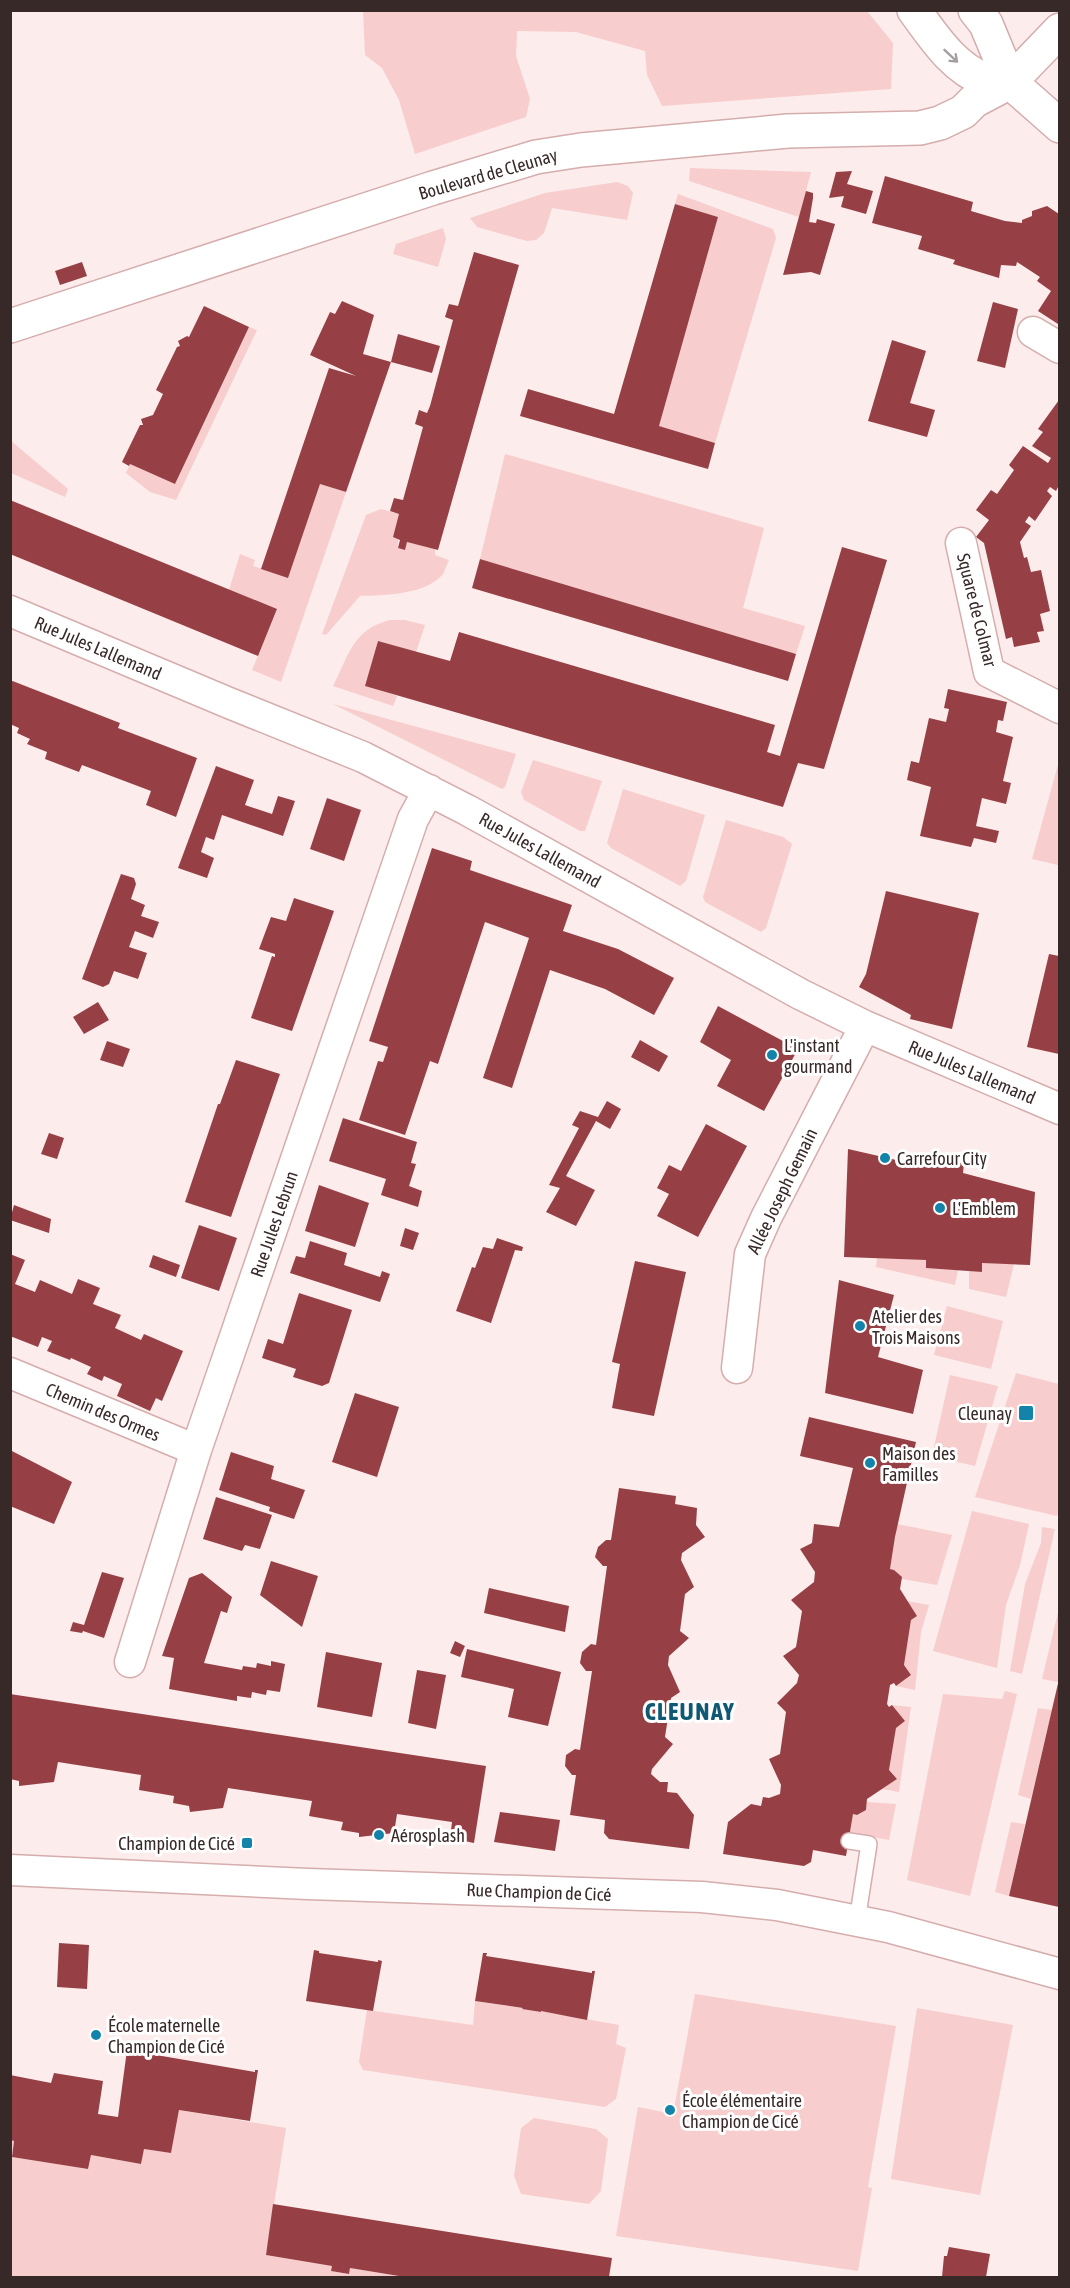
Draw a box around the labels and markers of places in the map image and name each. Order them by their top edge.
place label: L'instant gourmand [784,1035,852,1077]
marker: L'instant gourmand [765,1048,779,1062]
place label: Carrefour City [897,1148,987,1169]
marker: Carrefour City [878,1151,892,1165]
place label: L'Emblem [952,1198,1016,1219]
marker: L'Emblem [933,1201,947,1215]
place label: Atelier des Trois Maisons [872,1306,960,1348]
marker: Atelier des Trois Maisons [853,1319,867,1333]
place label: Cleunay [958,1403,1012,1424]
marker: Cleunay [1017,1404,1035,1422]
place label: Maison des Familles [882,1443,956,1485]
marker: Maison des Familles [863,1456,877,1470]
place label: Aérosplash [391,1825,465,1846]
marker: Aérosplash [372,1828,386,1842]
place label: Champion de Cicé [118,1833,235,1854]
marker: Champion de Cicé [240,1836,254,1850]
place label: École maternelle Champion de Cicé [108,2015,225,2057]
marker: École maternelle Champion de Cicé [89,2028,103,2042]
place label: École élémentaire Champion de Cicé [682,2090,802,2132]
marker: École élémentaire Champion de Cicé [663,2103,677,2117]

